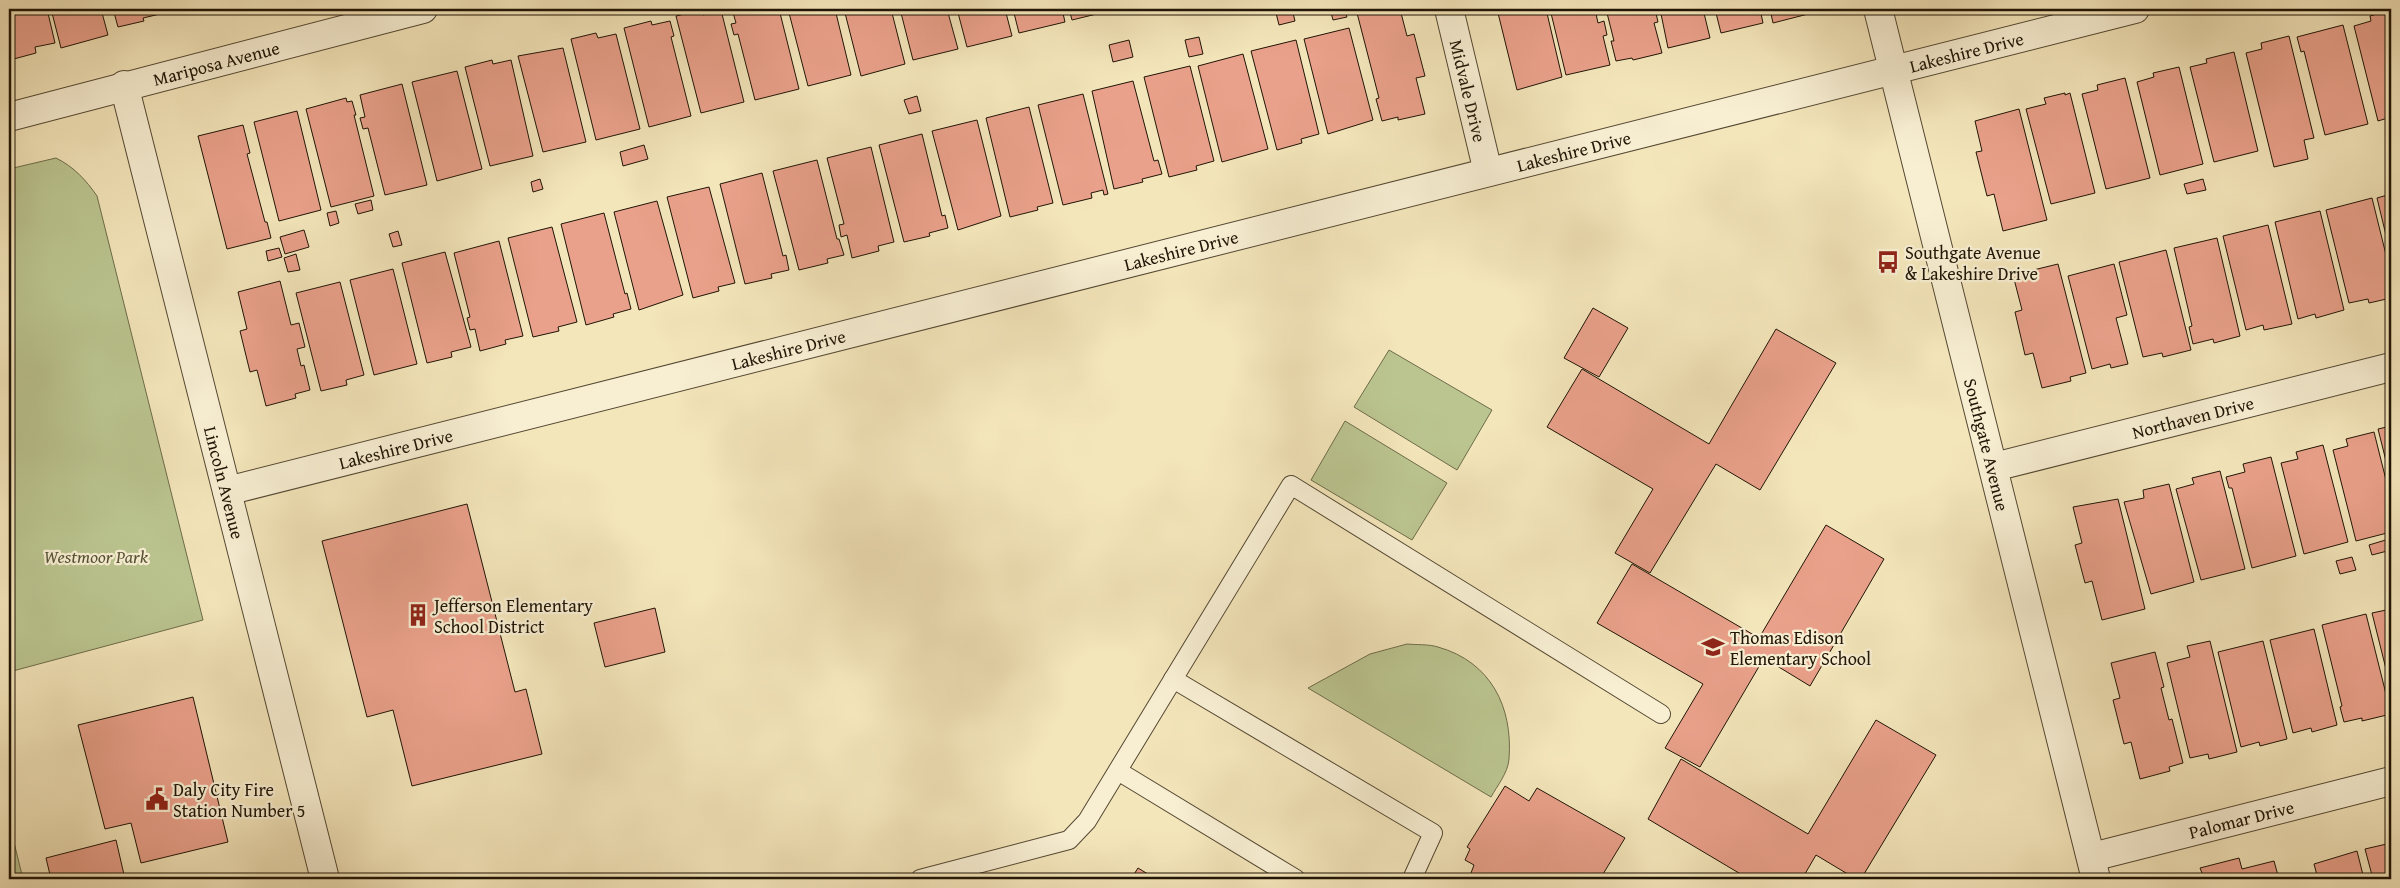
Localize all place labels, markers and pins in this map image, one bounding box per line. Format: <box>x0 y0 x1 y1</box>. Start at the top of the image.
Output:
place label: Southgate Avenue & Lakeshire Drive <box>1905 239 2041 287</box>
bus stop icon: Southgate Avenue & Lakeshire Drive <box>1875 249 1901 275</box>
place label: Jefferson Elementary School District <box>432 592 593 640</box>
building icon: Jefferson Elementary School District <box>405 602 431 628</box>
place label: Thomas Edison Elementary School <box>1730 624 1871 672</box>
school or university icon: Thomas Edison Elementary School <box>1700 634 1726 660</box>
place label: Daly City Fire Station Number 5 <box>173 776 305 824</box>
public building icon: Daly City Fire Station Number 5 <box>144 786 170 812</box>

